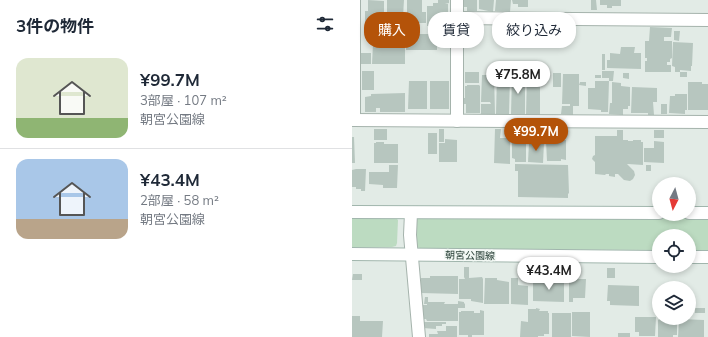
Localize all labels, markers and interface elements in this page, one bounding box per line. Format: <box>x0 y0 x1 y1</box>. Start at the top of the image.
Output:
chip: 購入 <box>364 12 420 48</box>
chip: 賃貸 <box>428 12 484 48</box>
chip: 絞り込み <box>492 12 576 48</box>
icon: filters <box>314 13 336 35</box>
text: 3件の物件 <box>16 15 94 36</box>
pin: ¥75.8M <box>485 61 551 95</box>
text: ¥75.8M <box>495 66 541 82</box>
text: ¥99.7M <box>140 69 200 90</box>
icon: home <box>48 74 96 122</box>
text: 3部屋 · 107 m² <box>140 92 227 108</box>
text: 朝宮公園線 <box>140 111 205 127</box>
pin: ¥99.7M <box>503 118 569 152</box>
text: ¥99.7M <box>513 123 559 139</box>
text: ¥43.4M <box>140 169 200 190</box>
icon: home <box>48 175 96 223</box>
north arrow <box>652 177 696 221</box>
map controls <box>652 177 696 325</box>
text: 2部屋 · 58 m² <box>140 192 219 208</box>
text: 朝宮公園線 <box>140 211 205 227</box>
button: locate <box>652 229 696 273</box>
street label: 朝宮公園線 <box>445 249 495 262</box>
pin: ¥43.4M <box>516 257 582 291</box>
text: ¥43.4M <box>526 262 572 278</box>
button: layers <box>652 281 696 325</box>

